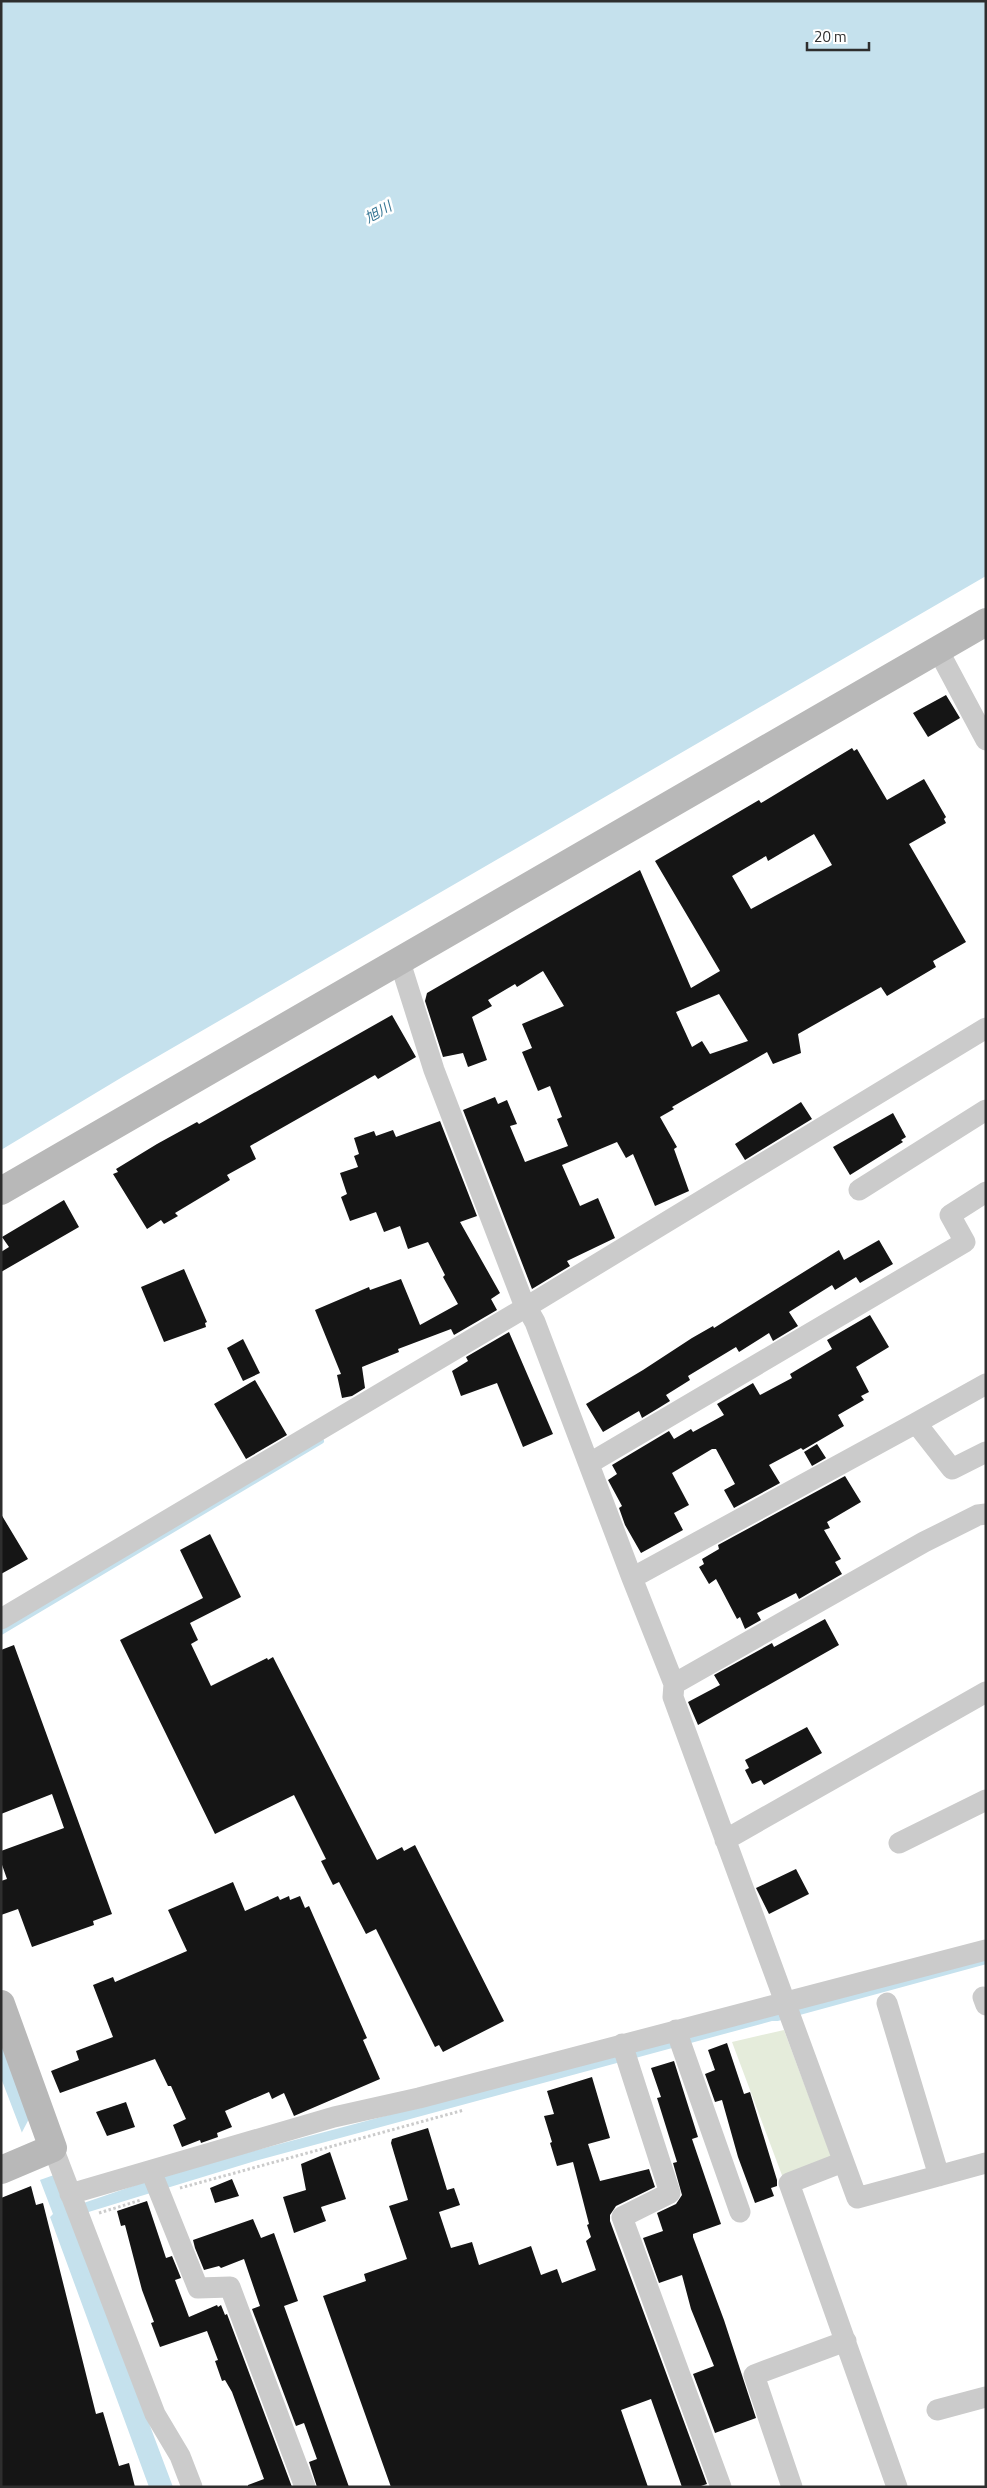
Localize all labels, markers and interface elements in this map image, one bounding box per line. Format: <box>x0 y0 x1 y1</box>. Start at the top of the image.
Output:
scale bar <box>807 20 870 52</box>
text: 20 m <box>814 25 847 48</box>
water label: 旭川 <box>360 195 397 228</box>

